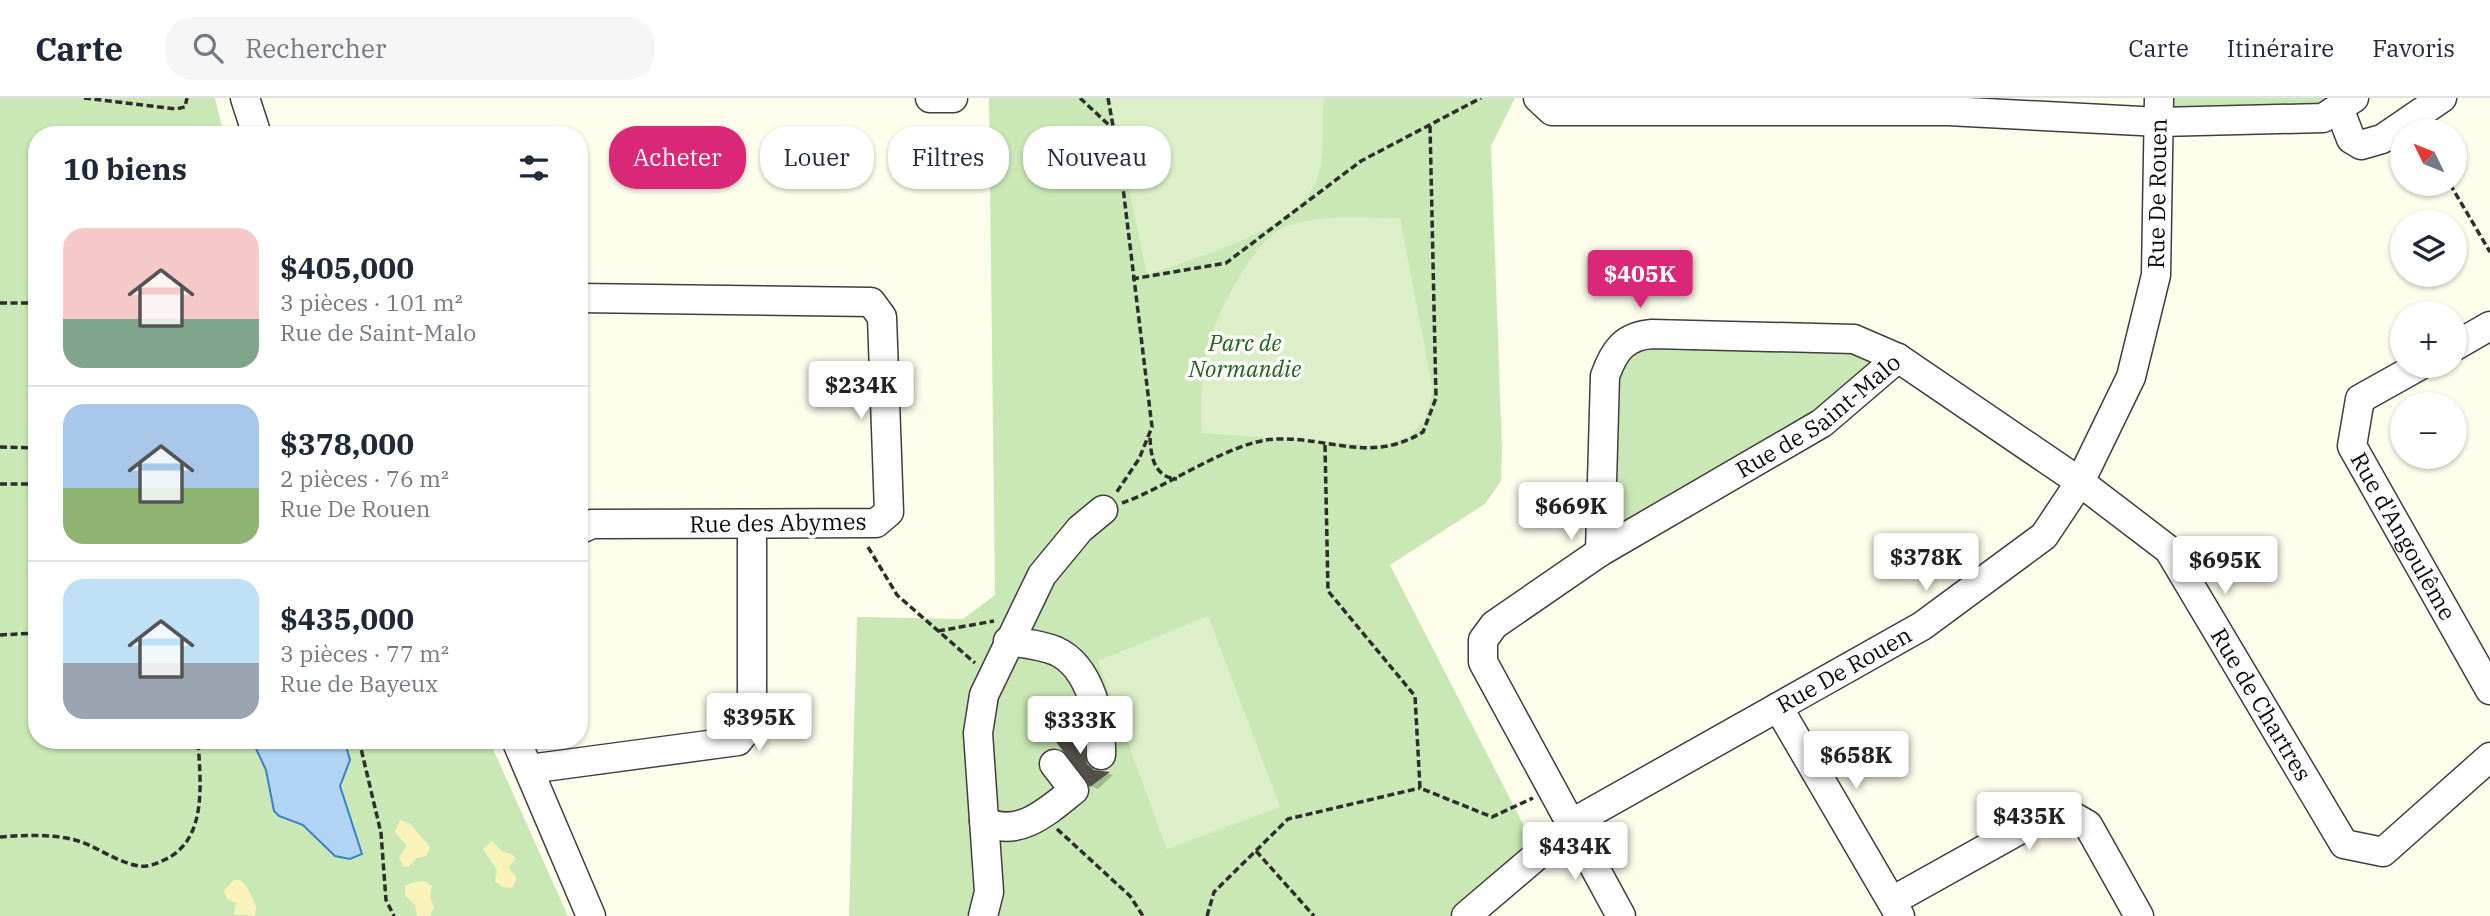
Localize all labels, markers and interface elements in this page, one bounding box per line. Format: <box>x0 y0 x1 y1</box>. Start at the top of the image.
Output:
search box <box>165 17 655 80</box>
text: Carte <box>35 27 123 70</box>
icon: search <box>189 29 227 67</box>
text: Rechercher <box>245 31 386 65</box>
text: Carte <box>2128 32 2189 64</box>
text: Itinéraire <box>2227 32 2334 64</box>
text: Favoris <box>2372 32 2455 64</box>
street label: Rue De Rouen <box>2140 118 2173 269</box>
north arrow <box>2390 119 2468 196</box>
map controls <box>2390 119 2467 469</box>
chip: Acheter <box>609 126 746 189</box>
chip: Louer <box>760 126 874 189</box>
chip: Filtres <box>888 126 1009 189</box>
chip: Nouveau <box>1023 126 1171 189</box>
text: 10 biens <box>63 149 187 188</box>
icon: filters <box>515 149 553 187</box>
button: layers <box>2390 210 2467 287</box>
text: $405,000 <box>280 248 414 287</box>
pin: $405K <box>1591 250 1689 310</box>
icon: home <box>119 256 203 340</box>
text: $405K <box>1604 258 1676 288</box>
text: 3 pièces · 101 m² <box>280 287 463 317</box>
button: + <box>2390 301 2467 378</box>
text: Rue de Saint-Malo <box>280 317 476 347</box>
park label: Parc de Normandie <box>1188 327 1301 383</box>
street label: Rue de Saint-Malo <box>1730 347 1906 484</box>
pin: $234K <box>812 362 910 421</box>
text: $234K <box>825 369 897 399</box>
button: − <box>2390 392 2467 469</box>
text: $378,000 <box>280 424 414 463</box>
icon: home <box>119 432 203 516</box>
street label: Rue d'Angoulême <box>2345 446 2463 625</box>
text: 2 pièces · 76 m² <box>280 463 449 493</box>
pin: $669K <box>1522 482 1620 542</box>
text: $669K <box>1535 490 1607 520</box>
text: Rue De Rouen <box>280 493 431 523</box>
street label: Rue des Abymes <box>689 505 867 539</box>
pin: $378K <box>1877 533 1975 593</box>
pin: $695K <box>2176 536 2274 596</box>
text: $378K <box>1890 541 1962 571</box>
text: $695K <box>2189 544 2261 574</box>
text: $435,000 <box>280 599 414 638</box>
icon: home <box>119 607 203 691</box>
street label: Rue De Rouen <box>1771 619 1917 719</box>
street label: Rue de Chartres <box>2205 622 2319 786</box>
text: 3 pièces · 77 m² <box>280 638 449 668</box>
text: Rue de Bayeux <box>280 668 438 698</box>
pin: $395K <box>710 694 808 753</box>
pin: $333K <box>1031 696 1129 756</box>
text: $395K <box>723 701 795 731</box>
text: $333K <box>1044 704 1116 734</box>
pin: $658K <box>1807 732 1905 791</box>
text: $658K <box>1820 739 1892 769</box>
pin: $435K <box>1980 792 2078 852</box>
text: $435K <box>1993 800 2065 830</box>
pin: $434K <box>1526 822 1624 882</box>
text: $434K <box>1539 830 1611 860</box>

